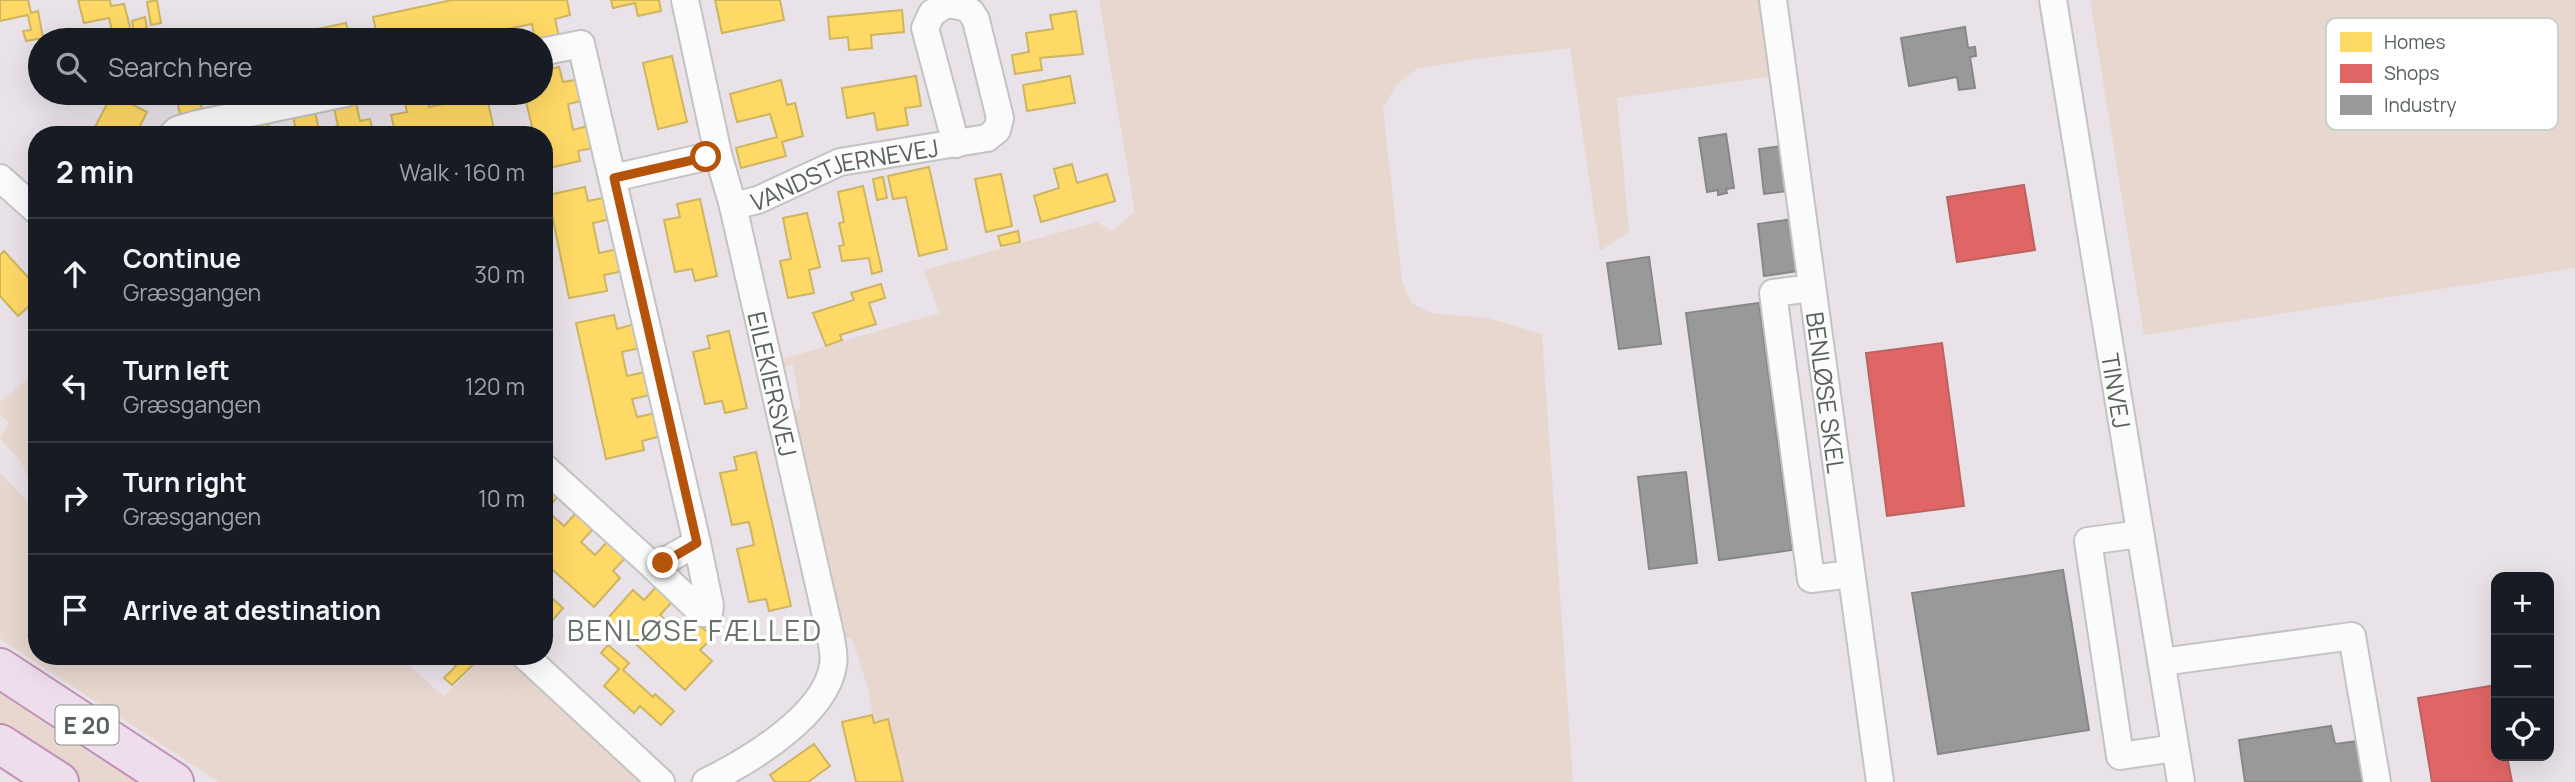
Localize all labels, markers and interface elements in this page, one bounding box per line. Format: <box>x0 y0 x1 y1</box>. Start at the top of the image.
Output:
legend <box>2326 18 2558 130</box>
search box <box>28 28 553 105</box>
text: Homes <box>2384 29 2445 55</box>
icon: search <box>52 48 90 86</box>
text: Search here <box>108 49 253 85</box>
text: Shops <box>2384 60 2439 86</box>
text: Industry <box>2384 92 2457 118</box>
street label: VANDSTJERNEVEJ <box>747 130 941 218</box>
route start <box>690 141 721 172</box>
text: 2 min <box>56 151 134 192</box>
text: Walk · 160 m <box>399 156 525 188</box>
text: Continue <box>123 240 241 276</box>
icon: ahead <box>56 255 94 293</box>
text: 30 m <box>474 258 525 290</box>
text: Græsgangen <box>123 276 261 308</box>
street label: EILEKIERSVEJ <box>741 308 806 459</box>
street label: BENLØSE SKEL <box>1799 310 1854 475</box>
street label: TINVEJ <box>2095 351 2139 431</box>
text: Turn left <box>123 352 230 388</box>
icon: left <box>56 367 94 405</box>
text: 120 m <box>465 370 525 402</box>
text: Græsgangen <box>123 388 261 420</box>
text: Turn right <box>123 464 247 500</box>
icon: right <box>56 479 94 517</box>
text: 10 m <box>478 482 525 514</box>
text: Græsgangen <box>123 500 261 532</box>
route end <box>647 547 678 578</box>
map controls <box>2491 572 2554 761</box>
button: + <box>2491 572 2554 635</box>
icon: arrive <box>56 591 94 629</box>
text: Arrive at destination <box>123 592 381 628</box>
district label: BENLØSE FÆLLED <box>567 611 823 649</box>
button: − <box>2491 635 2554 698</box>
button: locate <box>2491 698 2554 761</box>
road number: E 20 <box>56 706 119 744</box>

